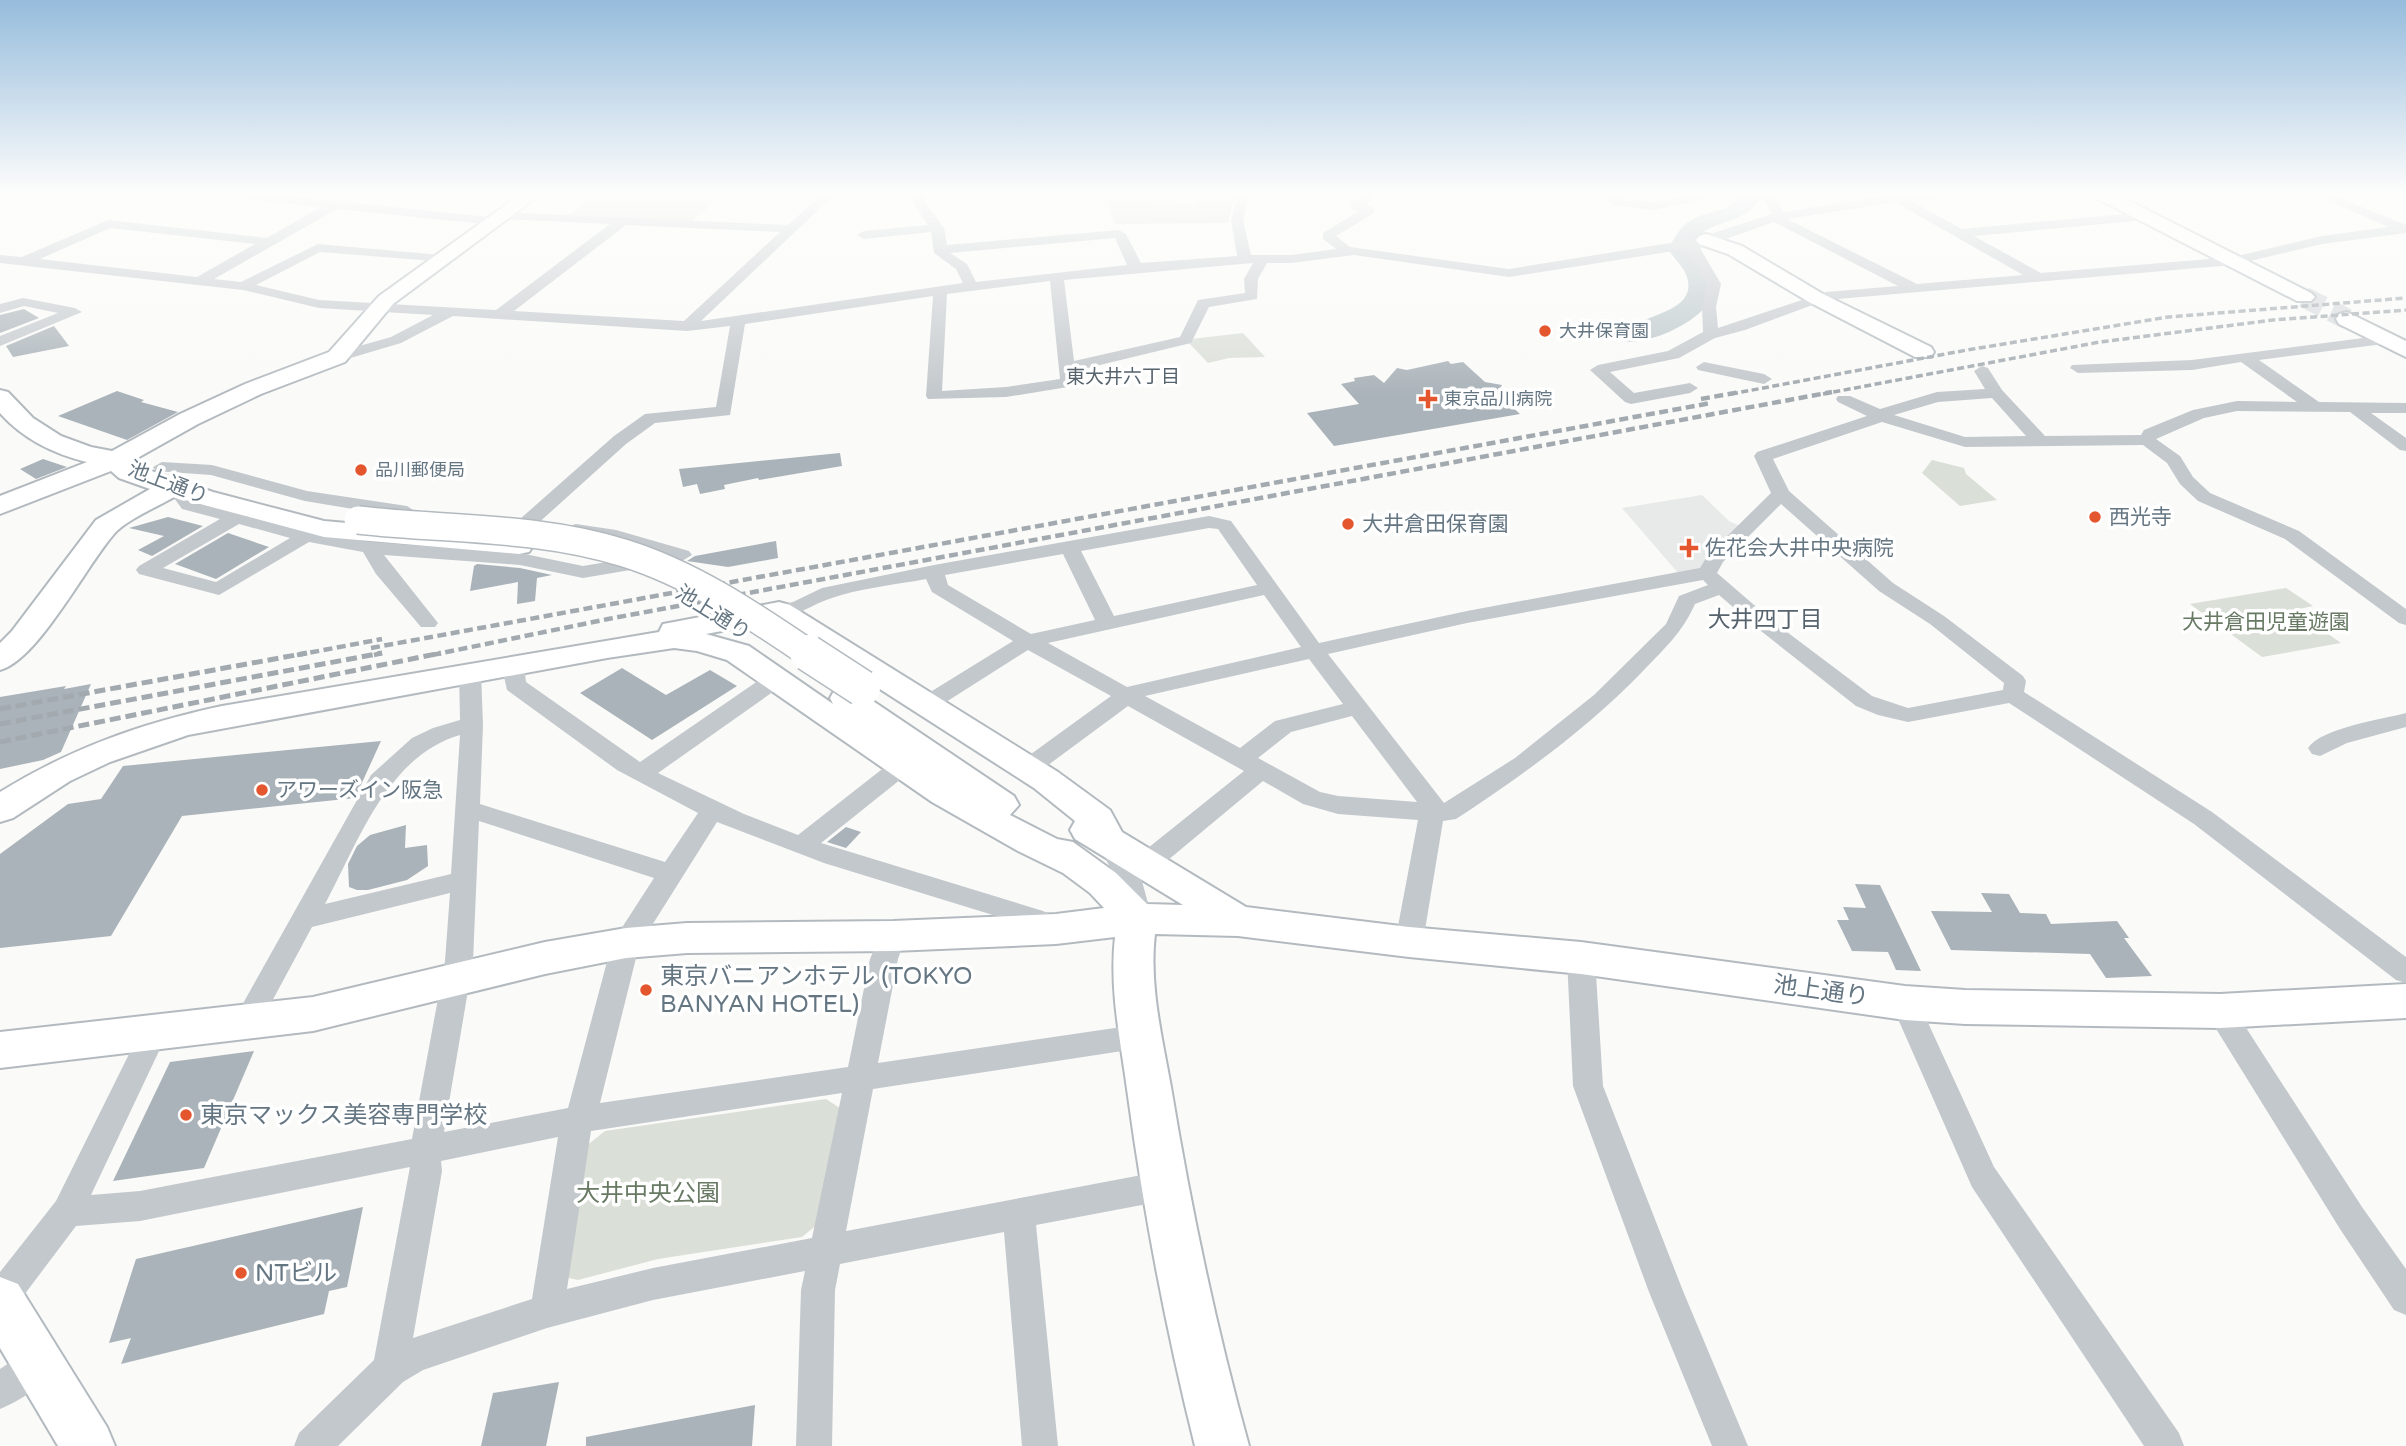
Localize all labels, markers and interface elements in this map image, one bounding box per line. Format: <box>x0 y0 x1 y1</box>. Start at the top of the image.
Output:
place label: 大井保育園 <box>1559 320 1649 342</box>
marker: 大井保育園 <box>1537 323 1553 339</box>
district label: 東大井六丁目 <box>1066 366 1180 388</box>
place label: 東京品川病院 <box>1444 388 1552 410</box>
marker: 東京品川病院 <box>1418 389 1438 409</box>
street label: 池上通り <box>124 456 212 510</box>
place label: 品川郵便局 <box>375 459 465 481</box>
marker: 品川郵便局 <box>353 462 369 478</box>
place label: 西光寺 <box>2109 505 2172 530</box>
marker: 西光寺 <box>2087 509 2103 525</box>
place label: 大井倉田保育園 <box>1362 512 1509 537</box>
marker: 大井倉田保育園 <box>1340 516 1356 532</box>
place label: 佐花会大井中央病院 <box>1705 536 1894 561</box>
marker: 佐花会大井中央病院 <box>1679 538 1699 558</box>
street label: 池上通り <box>671 580 755 646</box>
district label: 大井四丁目 <box>1708 606 1823 634</box>
park label: 大井倉田児童遊園 <box>2182 610 2350 635</box>
place label: アワーズイン阪急 <box>276 778 443 803</box>
marker: アワーズイン阪急 <box>254 782 270 798</box>
place label: 東京バニアンホテル (TOKYO BANYAN HOTEL) <box>660 962 972 1019</box>
street label: 池上通り <box>1771 970 1871 1012</box>
marker: 東京バニアンホテル (TOKYO BANYAN HOTEL) <box>638 982 654 998</box>
place label: 東京マックス美容専門学校 <box>200 1101 487 1130</box>
marker: 東京マックス美容専門学校 <box>178 1107 194 1123</box>
park label: 大井中央公園 <box>576 1179 720 1208</box>
place label: NTビル <box>255 1259 337 1288</box>
marker: NTビル <box>233 1265 249 1281</box>

